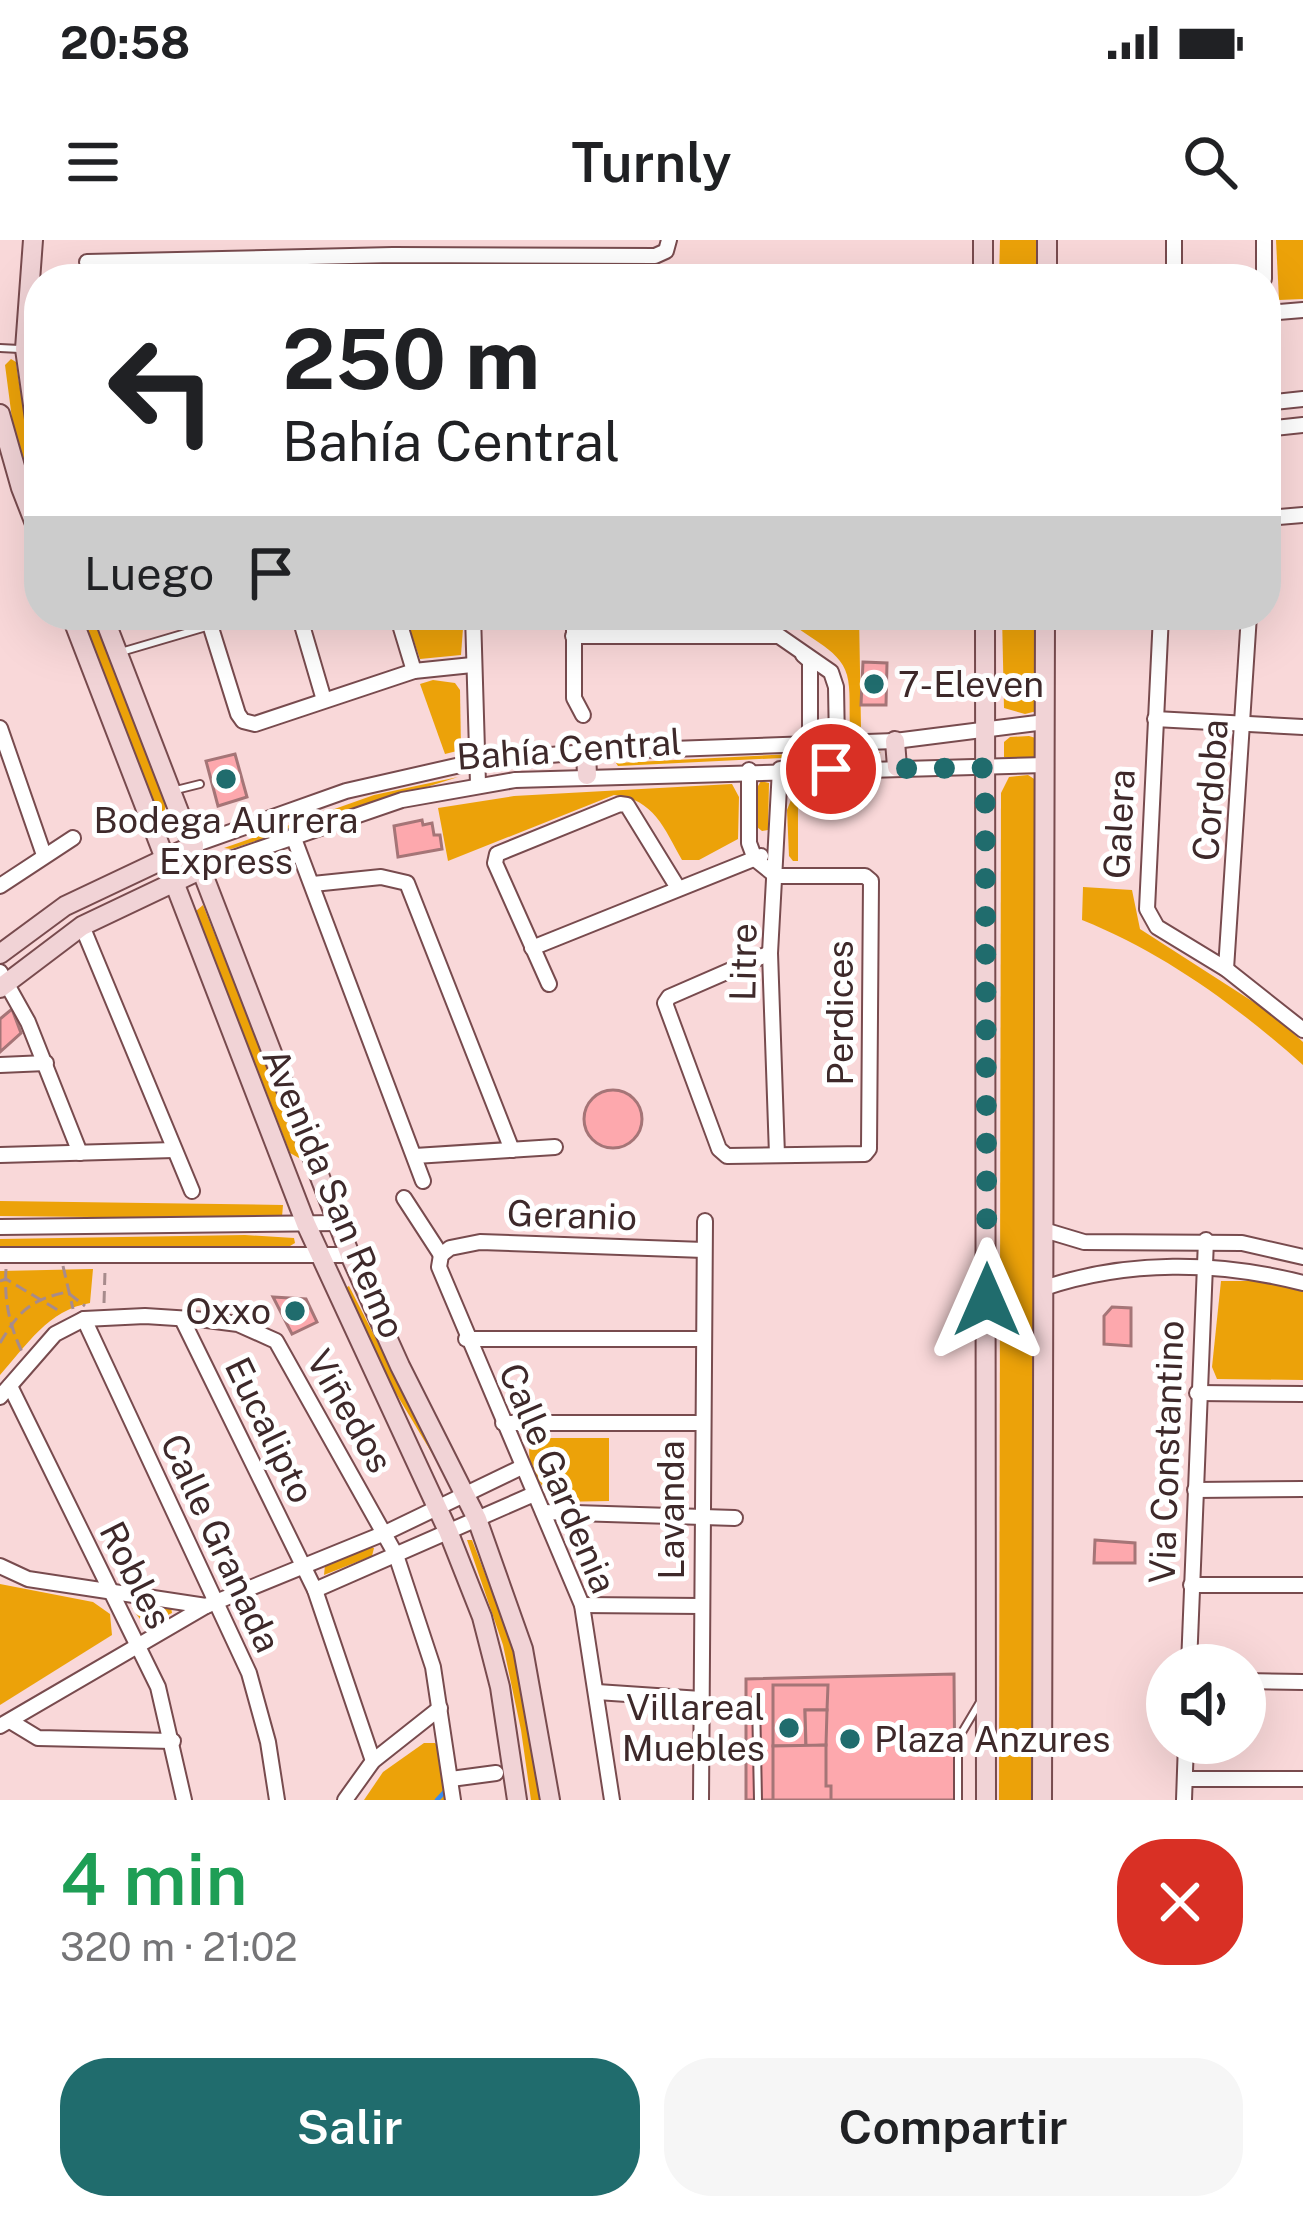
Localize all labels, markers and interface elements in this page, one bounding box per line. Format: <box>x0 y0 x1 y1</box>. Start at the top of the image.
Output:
text: 20:58 <box>60 16 190 69</box>
icon: menu <box>60 129 126 195</box>
icon: search <box>1177 129 1243 195</box>
text: Turnly <box>571 131 732 194</box>
text: 250 m <box>282 309 540 408</box>
icon: left <box>84 312 240 468</box>
text: Bahía Central <box>282 410 620 473</box>
icon: arrive <box>238 540 304 606</box>
text: Luego <box>84 547 214 600</box>
place label: 7-Eleven <box>898 663 1044 705</box>
marker: 7-Eleven <box>861 671 887 697</box>
pin <box>780 718 882 820</box>
street label: Cordoba <box>1184 718 1236 862</box>
street label: Bahía Central <box>455 720 683 778</box>
icon: arrive <box>798 736 864 802</box>
marker: Bodega Aurrera Express <box>213 766 239 792</box>
street label: Galera <box>1095 768 1143 880</box>
place label: Bodega Aurrera Express <box>94 799 358 882</box>
street label: Litre <box>721 923 765 1001</box>
street label: Perdices <box>819 940 861 1086</box>
street label: Avenida San Remo <box>254 1042 414 1344</box>
street label: Geranio <box>506 1192 638 1238</box>
position arrow <box>924 1237 1050 1363</box>
place label: Oxxo <box>185 1290 271 1332</box>
marker: Oxxo <box>282 1298 308 1324</box>
street label: Via Constantino <box>1140 1320 1192 1584</box>
street label: Viñedos <box>298 1342 402 1480</box>
street label: Eucalipto <box>217 1350 323 1510</box>
street label: Calle Gardenia <box>491 1357 625 1599</box>
street label: Calle Granada <box>152 1427 290 1659</box>
street label: Lavanda <box>650 1440 692 1580</box>
street label: Robles <box>91 1515 181 1635</box>
map controls <box>1146 1644 1266 1764</box>
button: sound <box>1146 1644 1266 1764</box>
place label: Villareal Muebles <box>622 1686 765 1769</box>
marker: Villareal Muebles <box>776 1715 802 1741</box>
place label: Plaza Anzures <box>874 1718 1111 1760</box>
marker: Plaza Anzures <box>837 1726 863 1752</box>
text: 4 min <box>60 1837 248 1921</box>
button: close <box>1117 1839 1243 1965</box>
text: 320 m · 21:02 <box>60 1924 298 1970</box>
button: Salir <box>60 2058 640 2196</box>
button: Compartir <box>664 2058 1243 2196</box>

